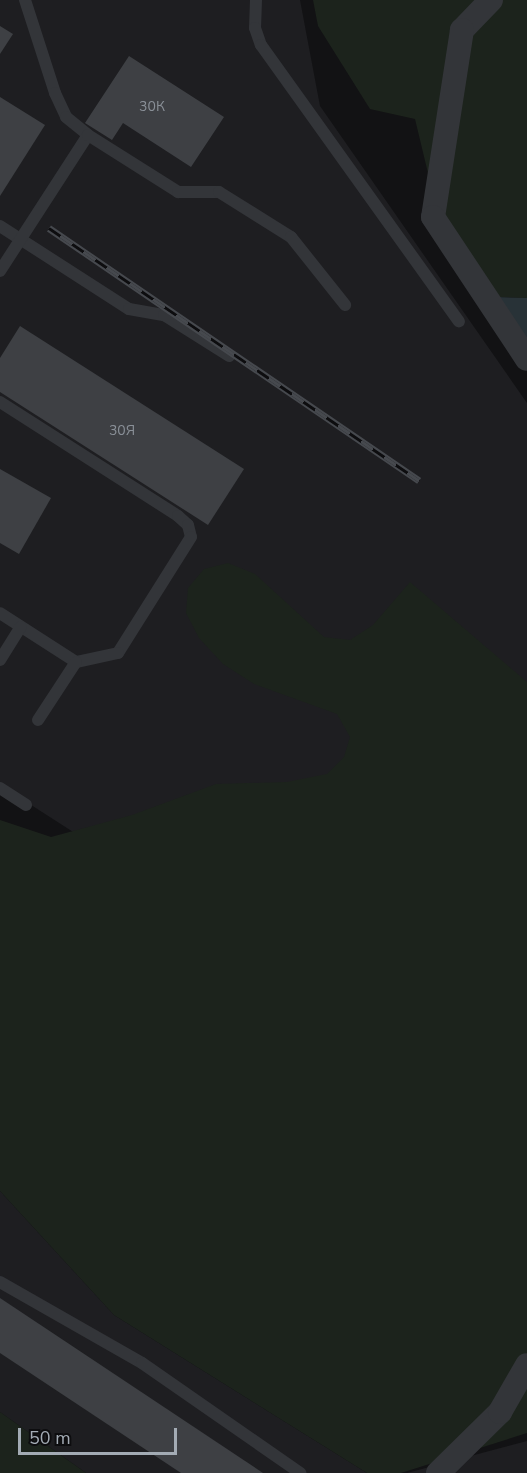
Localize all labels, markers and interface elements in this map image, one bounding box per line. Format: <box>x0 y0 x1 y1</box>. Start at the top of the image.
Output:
house number: 30К <box>139 99 165 115</box>
house number: 30Я <box>109 423 135 439</box>
scale bar <box>21 1416 180 1454</box>
text: 50 m <box>29 1426 71 1450</box>

